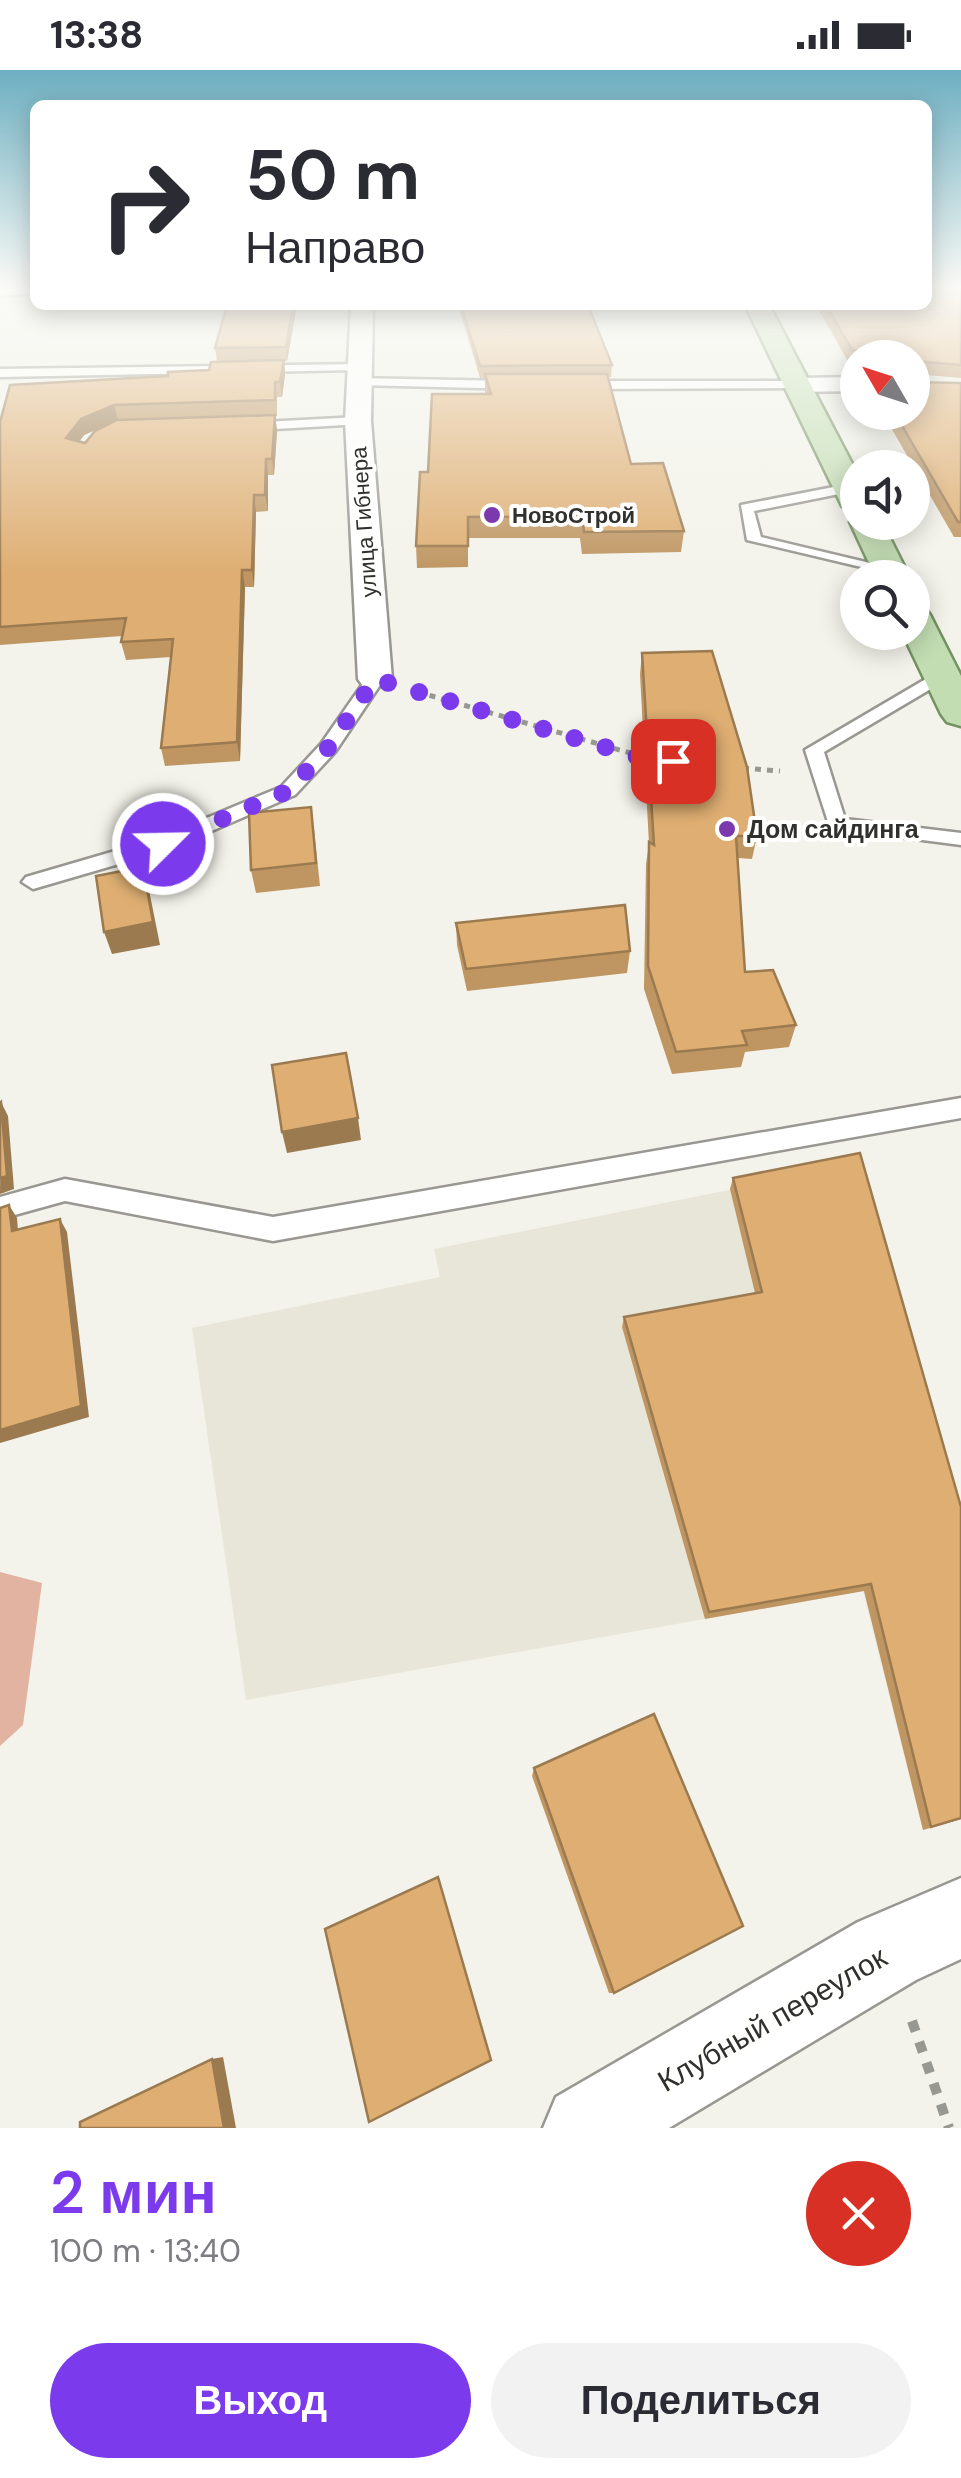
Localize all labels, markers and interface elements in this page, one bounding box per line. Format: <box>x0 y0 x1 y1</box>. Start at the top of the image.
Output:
text: 13:38 <box>50 10 143 60</box>
text: 50 m <box>245 130 420 221</box>
icon: right <box>80 140 210 270</box>
text: Направо <box>245 218 425 277</box>
north arrow <box>840 340 930 430</box>
map controls <box>840 340 930 650</box>
street label: улица Гибнера <box>344 445 384 598</box>
button: sound <box>840 450 930 540</box>
place label: НовоСтрой <box>512 501 635 530</box>
marker: НовоСтрой <box>481 504 503 526</box>
button: search <box>840 560 930 650</box>
pin <box>631 719 716 804</box>
icon: arrive <box>646 734 701 789</box>
position arrow <box>111 792 215 896</box>
place label: Дом сайдинга <box>747 813 920 846</box>
marker: Дом сайдинга <box>716 818 738 840</box>
street label: Клубный переулок <box>650 1937 894 2100</box>
text: 2 мин <box>50 2153 217 2232</box>
button: close <box>806 2161 911 2266</box>
text: 100 m · 13:40 <box>50 2230 241 2272</box>
button: Выход <box>50 2343 471 2458</box>
button: Поделиться <box>491 2343 911 2458</box>

